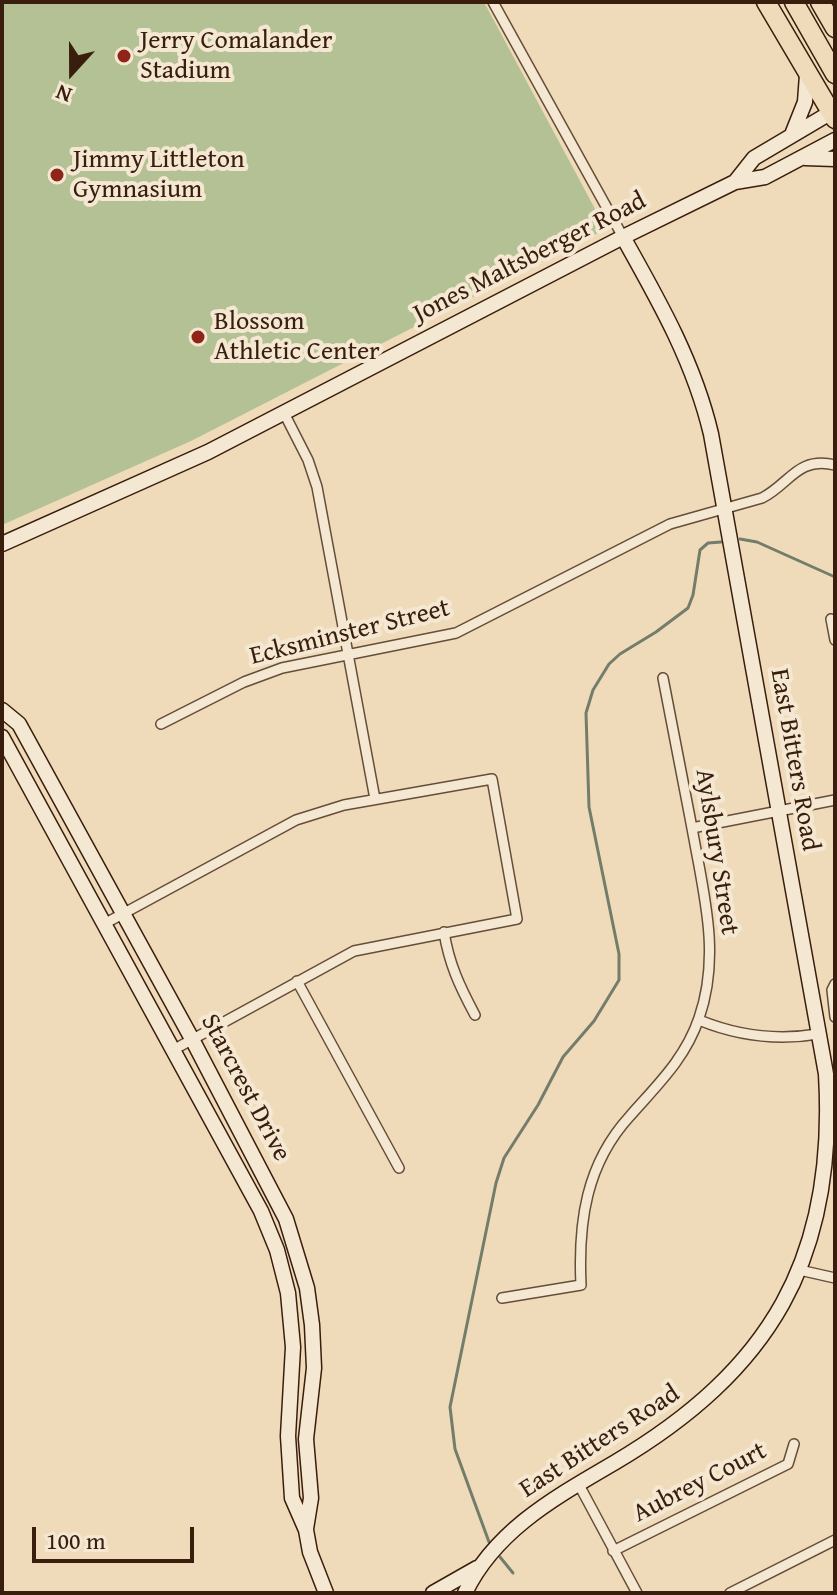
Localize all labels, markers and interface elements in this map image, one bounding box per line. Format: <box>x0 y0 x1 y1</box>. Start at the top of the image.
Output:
place label: Jerry Comalander Stadium <box>140 25 332 86</box>
north arrow <box>32 32 112 112</box>
marker: Jerry Comalander Stadium <box>115 47 133 65</box>
text: N <box>51 77 76 112</box>
place label: Jimmy Littleton Gymnasium <box>73 144 245 206</box>
marker: Jimmy Littleton Gymnasium <box>48 166 66 184</box>
street label: Jones Maltsberger Road <box>408 186 652 330</box>
place label: Blossom Athletic Center <box>214 306 380 368</box>
marker: Blossom Athletic Center <box>189 328 207 346</box>
street label: Ecksminster Street <box>247 593 453 673</box>
street label: East Bitters Road <box>763 666 825 854</box>
street label: Aylsbury Street <box>687 767 745 937</box>
street label: Starcrest Drive <box>193 1009 297 1167</box>
street label: East Bitters Road <box>514 1379 686 1505</box>
street label: Aubrey Court <box>628 1436 772 1530</box>
scale bar <box>36 1511 198 1561</box>
text: 100 m <box>46 1523 106 1558</box>

